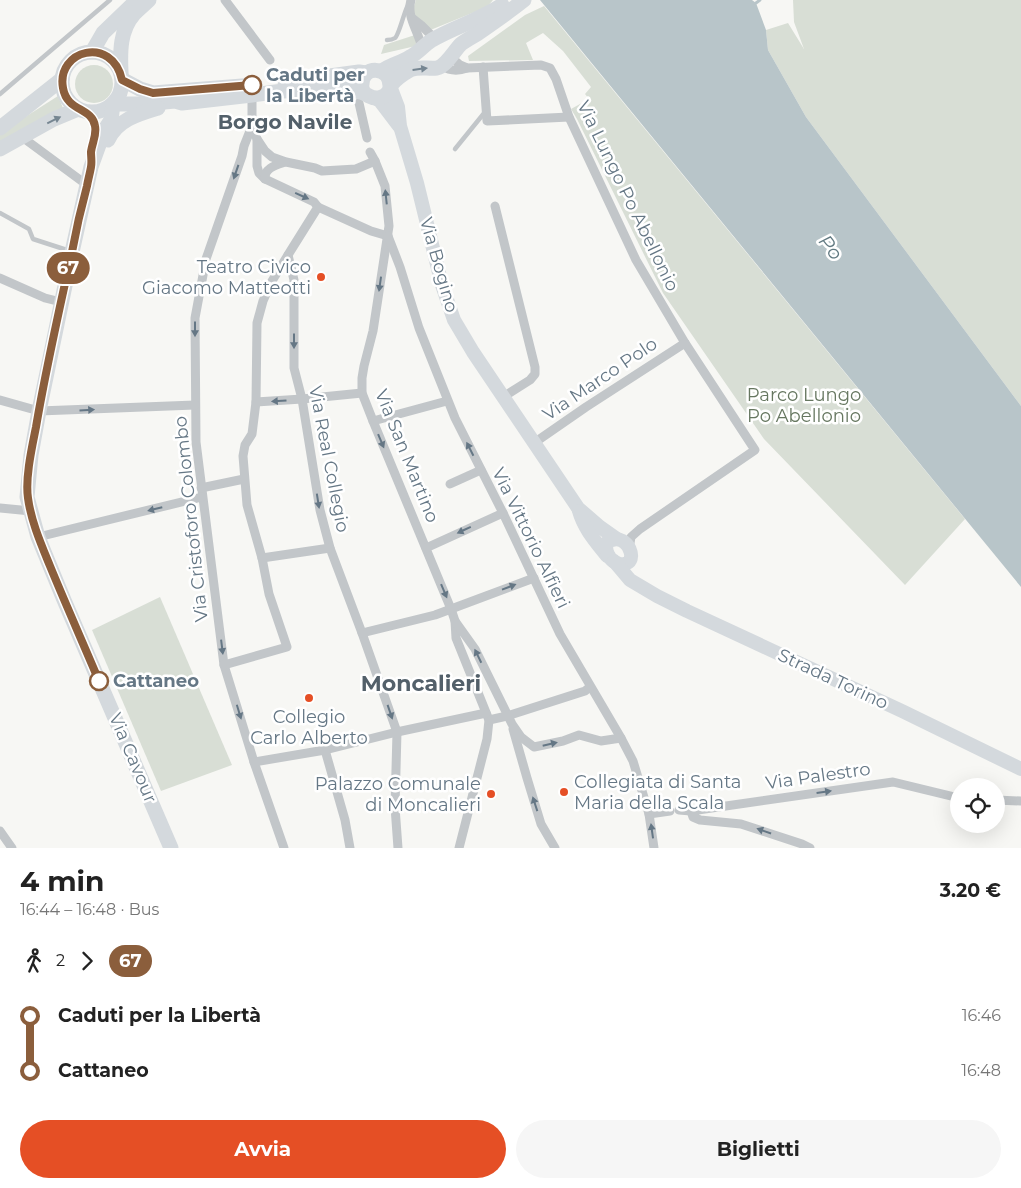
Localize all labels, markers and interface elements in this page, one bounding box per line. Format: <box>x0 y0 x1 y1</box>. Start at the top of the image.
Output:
place label: Caduti per la Libertà <box>266 64 365 107</box>
one-way arrow <box>413 65 429 73</box>
marker: Caduti per la Libertà <box>242 75 262 95</box>
street label: Via Lungo Po Abellonio <box>572 97 684 295</box>
district label: Borgo Navile <box>218 110 352 134</box>
one-way arrow <box>47 116 61 124</box>
one-way arrow <box>232 165 239 180</box>
one-way arrow <box>382 189 390 205</box>
one-way arrow <box>295 193 309 201</box>
street label: Via Bogino <box>415 215 463 315</box>
water label: Po <box>814 230 848 264</box>
line badge: 67 <box>46 252 90 284</box>
place label: Teatro Civico Giacomo Matteotti <box>142 256 311 299</box>
text: 67 <box>57 257 79 279</box>
marker: Teatro Civico Giacomo Matteotti <box>315 271 327 283</box>
one-way arrow <box>376 276 384 292</box>
one-way arrow <box>191 321 199 337</box>
one-way arrow <box>290 333 298 349</box>
street label: Via Marco Polo <box>539 333 661 425</box>
street label: Via Real Collegio <box>304 384 354 534</box>
park label: Parco Lungo Po Abellonio <box>747 384 861 427</box>
street label: Via San Martino <box>370 386 444 526</box>
one-way arrow <box>271 397 287 405</box>
one-way arrow <box>79 405 95 413</box>
street label: Via Cristoforo Colombo <box>169 415 213 623</box>
one-way arrow <box>378 434 386 448</box>
one-way arrow <box>466 441 474 456</box>
street label: Via Vittorio Alfieri <box>487 464 575 612</box>
one-way arrow <box>315 493 323 509</box>
one-way arrow <box>148 505 163 513</box>
one-way arrow <box>457 527 471 535</box>
one-way arrow <box>502 583 517 591</box>
one-way arrow <box>440 584 448 598</box>
one-way arrow <box>218 639 226 655</box>
street label: Strada Torino <box>774 644 892 714</box>
one-way arrow <box>474 649 482 663</box>
place label: Cattaneo <box>113 670 199 692</box>
district label: Moncalieri <box>361 670 481 697</box>
marker: Cattaneo <box>89 671 109 691</box>
marker: Collegio Carlo Alberto <box>303 692 315 704</box>
one-way arrow <box>235 704 243 719</box>
one-way arrow <box>386 705 394 720</box>
place label: Collegio Carlo Alberto <box>250 706 368 749</box>
street label: Via Cavour <box>104 710 162 806</box>
one-way arrow <box>543 740 558 748</box>
street label: Via Palestro <box>764 758 872 794</box>
place label: Collegiata di Santa Maria della Scala <box>574 771 741 814</box>
place label: Palazzo Comunale di Moncalieri <box>315 773 481 816</box>
map controls <box>950 778 1005 833</box>
button: locate <box>950 778 1005 833</box>
marker: Collegiata di Santa Maria della Scala <box>558 786 570 798</box>
marker: Palazzo Comunale di Moncalieri <box>485 788 497 800</box>
one-way arrow <box>816 788 832 796</box>
one-way arrow <box>530 796 538 811</box>
one-way arrow <box>648 823 656 839</box>
one-way arrow <box>756 827 771 835</box>
text: 4 min <box>20 864 104 898</box>
text: 3.20 € <box>940 879 1001 902</box>
text: 16:44 – 16:48 · Bus <box>20 900 159 919</box>
icon: walk <box>20 947 48 975</box>
icon: forward <box>73 947 101 975</box>
text: 67 <box>119 950 142 972</box>
text: 2 <box>56 951 65 970</box>
text: Caduti per la Libertà <box>58 1004 261 1027</box>
text: 16:46 <box>962 1006 1001 1025</box>
text: Cattaneo <box>58 1059 149 1082</box>
text: 16:48 <box>961 1061 1001 1080</box>
button: Avvia <box>20 1120 506 1178</box>
button: Biglietti <box>516 1120 1001 1178</box>

